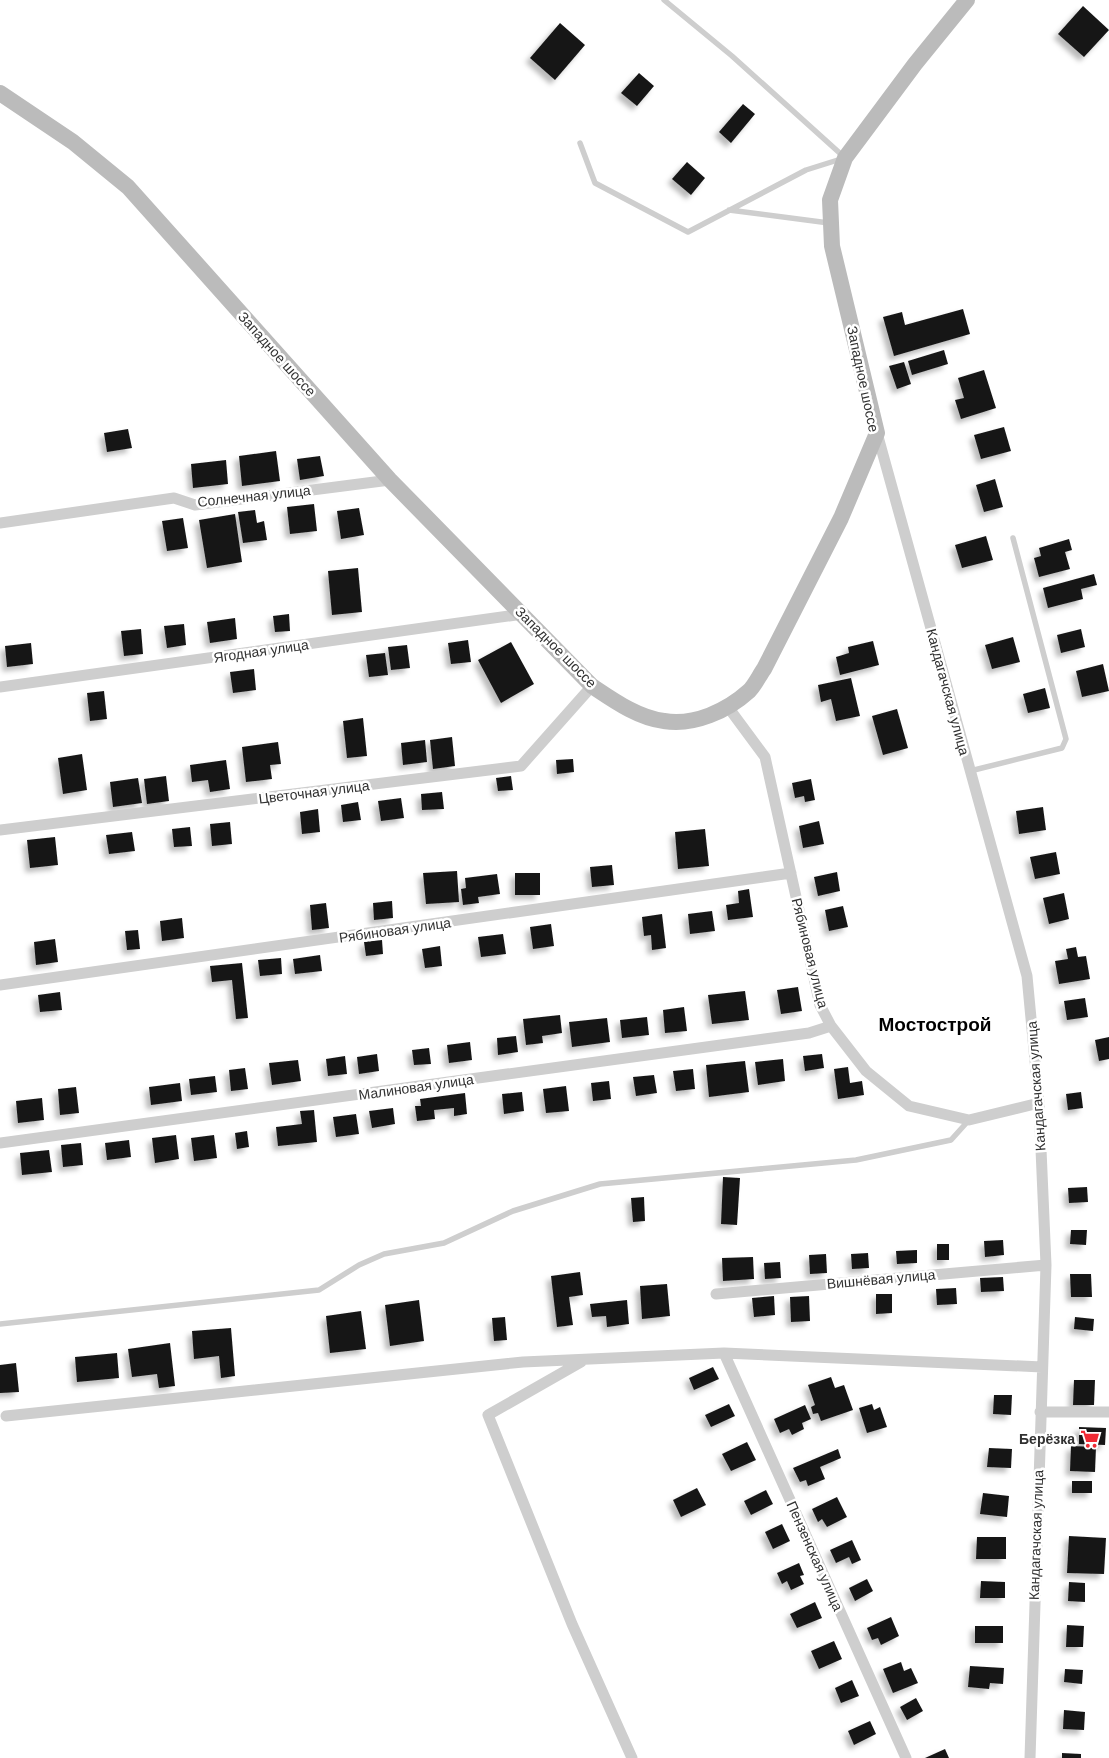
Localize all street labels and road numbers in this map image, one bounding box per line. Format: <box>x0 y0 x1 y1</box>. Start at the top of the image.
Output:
street label: Западное шоссе <box>235 309 319 400</box>
street label: Западное шоссе <box>844 325 882 434</box>
street label: Солнечная улица <box>197 482 312 510</box>
street label: Западное шоссе <box>512 603 600 691</box>
street label: Кандагачская улица <box>923 627 973 757</box>
street label: Ягодная улица <box>212 636 310 666</box>
street label: Цветочная улица <box>258 777 370 807</box>
street label: Рябиновая улица <box>789 896 831 1010</box>
street label: Рябиновая улица <box>338 914 452 946</box>
street label: Кандагачская улица <box>1023 1020 1049 1152</box>
street label: Малиновая улица <box>357 1071 475 1103</box>
street label: Вишнёвая улица <box>826 1266 936 1292</box>
street label: Кандагачская улица <box>1026 1469 1046 1600</box>
street label: Пензенская улица <box>784 1499 846 1614</box>

